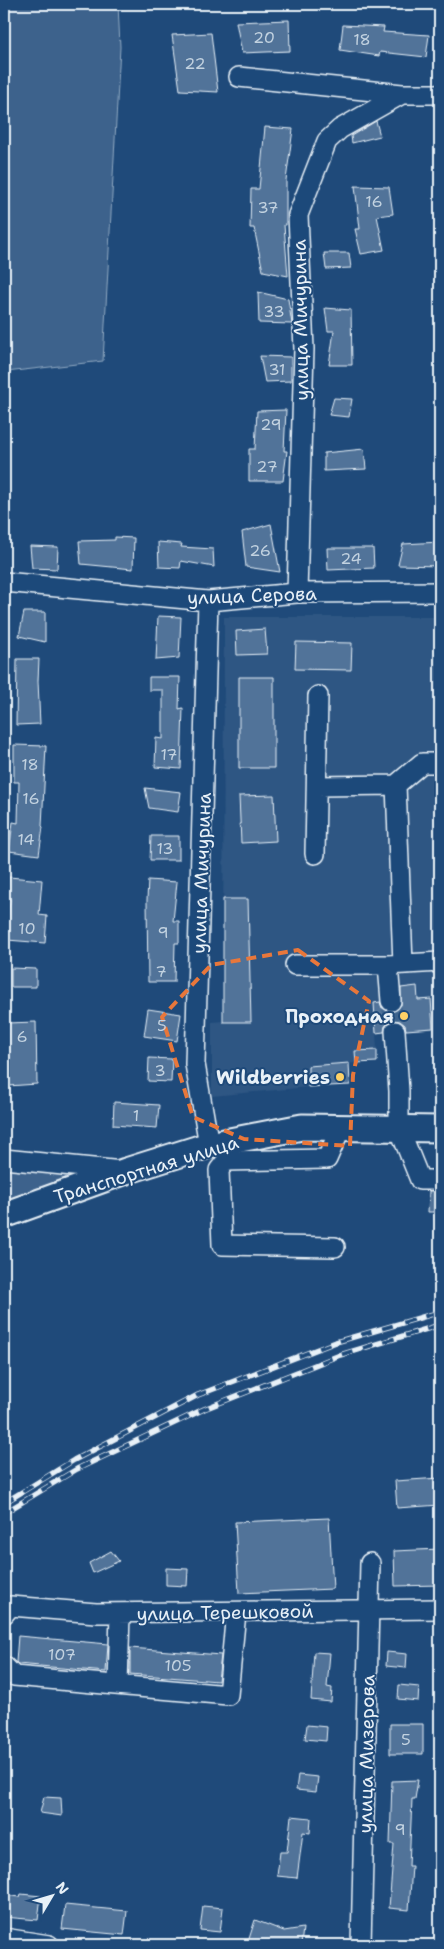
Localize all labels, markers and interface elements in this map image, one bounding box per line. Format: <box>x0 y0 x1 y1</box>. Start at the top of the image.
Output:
house number: 20 <box>253 27 275 48</box>
house number: 18 <box>353 29 371 50</box>
house number: 22 <box>184 53 206 74</box>
house number: 16 <box>365 191 383 212</box>
house number: 37 <box>257 197 279 218</box>
street label: улица Мичурина <box>287 239 314 401</box>
house number: 33 <box>263 301 285 322</box>
house number: 31 <box>268 359 286 380</box>
house number: 29 <box>260 414 282 435</box>
house number: 27 <box>256 456 278 477</box>
house number: 26 <box>249 540 271 561</box>
house number: 24 <box>340 548 362 569</box>
street label: улица Серова <box>187 581 317 610</box>
house number: 17 <box>160 744 178 765</box>
house number: 18 <box>21 754 39 775</box>
house number: 16 <box>22 788 40 809</box>
street label: улица Мичурина <box>186 792 217 954</box>
house number: 14 <box>17 829 35 850</box>
house number: 13 <box>156 838 174 859</box>
house number: 10 <box>18 918 36 939</box>
house number: 9 <box>157 922 169 943</box>
house number: 7 <box>155 961 167 982</box>
place label: Проходная <box>285 1004 394 1029</box>
marker: Проходная <box>398 1010 410 1022</box>
house number: 5 <box>157 1015 167 1036</box>
house number: 6 <box>16 1026 28 1047</box>
house number: 3 <box>154 1060 166 1081</box>
place label: Wildberries <box>216 1065 330 1090</box>
marker: Wildberries <box>334 1071 346 1083</box>
house number: 1 <box>133 1105 139 1126</box>
street label: Транспортная улица <box>51 1129 242 1209</box>
street label: улица Терешковой <box>136 1598 314 1627</box>
house number: 107 <box>48 1644 76 1665</box>
house number: 105 <box>164 1655 192 1676</box>
street label: улица Мизерова <box>353 1674 380 1834</box>
house number: 5 <box>401 1729 411 1750</box>
house number: 9 <box>394 1819 406 1840</box>
north arrow <box>28 1872 78 1922</box>
text: N <box>52 1878 73 1898</box>

